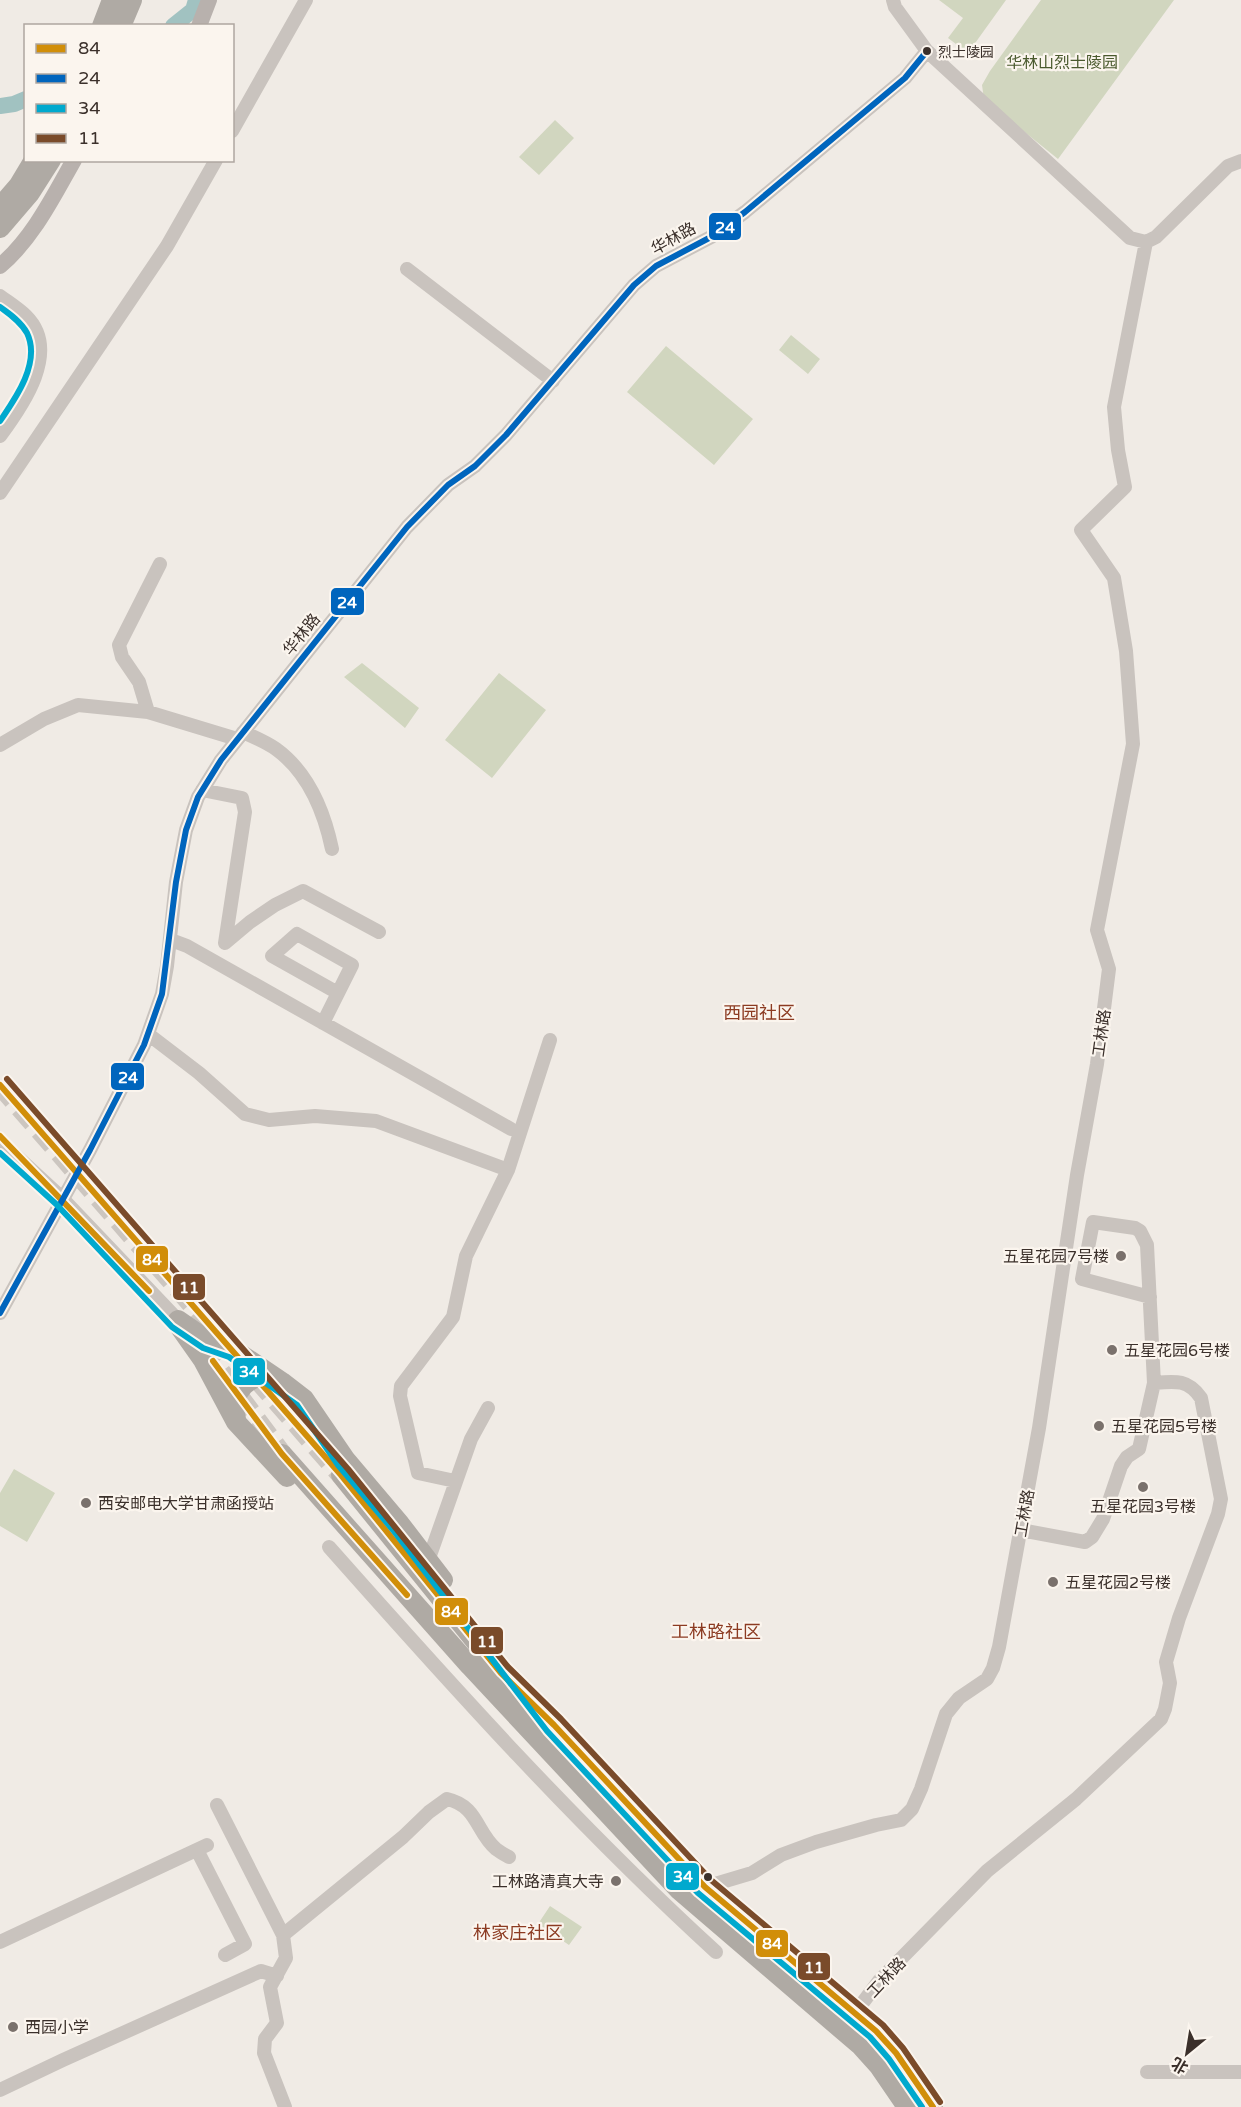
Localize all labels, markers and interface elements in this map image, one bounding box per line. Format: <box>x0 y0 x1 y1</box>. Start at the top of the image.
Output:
legend <box>24 24 234 162</box>
text: 84 <box>78 37 101 59</box>
place label: 烈士陵园 <box>938 44 994 61</box>
marker: 烈士陵园 <box>921 45 933 57</box>
park label: 华林山烈士陵园 <box>1006 53 1118 73</box>
text: 24 <box>78 67 101 89</box>
text: 34 <box>78 97 101 119</box>
text: 11 <box>78 127 101 149</box>
line badge: 24 <box>708 212 742 241</box>
street label: 华林路 <box>648 218 699 259</box>
text: 24 <box>715 218 735 238</box>
line badge: 24 <box>330 587 365 616</box>
text: 24 <box>337 593 357 613</box>
street label: 华林路 <box>279 610 325 660</box>
district label: 西园社区 <box>723 1002 795 1024</box>
street label: 工林路 <box>1089 1008 1115 1058</box>
line badge: 24 <box>110 1062 145 1091</box>
text: 24 <box>118 1068 138 1088</box>
line badge: 84 <box>135 1245 169 1273</box>
place label: 五星花园7号楼 <box>1003 1247 1109 1267</box>
marker: 五星花园7号楼 <box>1114 1249 1128 1263</box>
text: 84 <box>142 1250 162 1270</box>
line badge: 11 <box>172 1273 206 1301</box>
text: 11 <box>179 1278 199 1298</box>
place label: 五星花园6号楼 <box>1124 1341 1230 1361</box>
marker: 五星花园6号楼 <box>1105 1343 1119 1357</box>
line badge: 34 <box>232 1357 266 1386</box>
text: 34 <box>239 1362 259 1382</box>
place label: 五星花园5号楼 <box>1111 1417 1217 1437</box>
marker: 五星花园5号楼 <box>1092 1419 1106 1433</box>
marker: 五星花园3号楼 <box>1136 1480 1150 1494</box>
street label: 工林路 <box>1011 1488 1039 1539</box>
place label: 西安邮电大学甘肃函授站 <box>98 1494 274 1514</box>
marker: 西安邮电大学甘肃函授站 <box>79 1496 93 1510</box>
place label: 五星花园3号楼 <box>1090 1497 1196 1517</box>
place label: 五星花园2号楼 <box>1065 1573 1171 1593</box>
marker: 五星花园2号楼 <box>1046 1575 1060 1589</box>
line badge: 84 <box>434 1597 469 1626</box>
text: 84 <box>441 1602 461 1622</box>
district label: 工林路社区 <box>671 1621 761 1643</box>
line badge: 11 <box>470 1626 504 1655</box>
text: 11 <box>477 1632 497 1652</box>
line badge: 34 <box>665 1862 700 1891</box>
text: 34 <box>673 1867 693 1887</box>
unlabelled marker <box>702 1871 714 1883</box>
place label: 工林路清真大寺 <box>492 1872 604 1892</box>
marker: 工林路清真大寺 <box>609 1874 623 1888</box>
district label: 林家庄社区 <box>473 1922 563 1944</box>
line badge: 84 <box>755 1929 789 1958</box>
text: 84 <box>762 1934 782 1954</box>
line badge: 11 <box>797 1952 831 1981</box>
street label: 工林路 <box>863 1953 910 2002</box>
text: 11 <box>804 1958 824 1978</box>
place label: 西园小学 <box>25 2018 89 2038</box>
marker: 西园小学 <box>6 2020 20 2034</box>
north arrow <box>1157 2023 1217 2083</box>
text: 北 <box>1168 2052 1192 2078</box>

